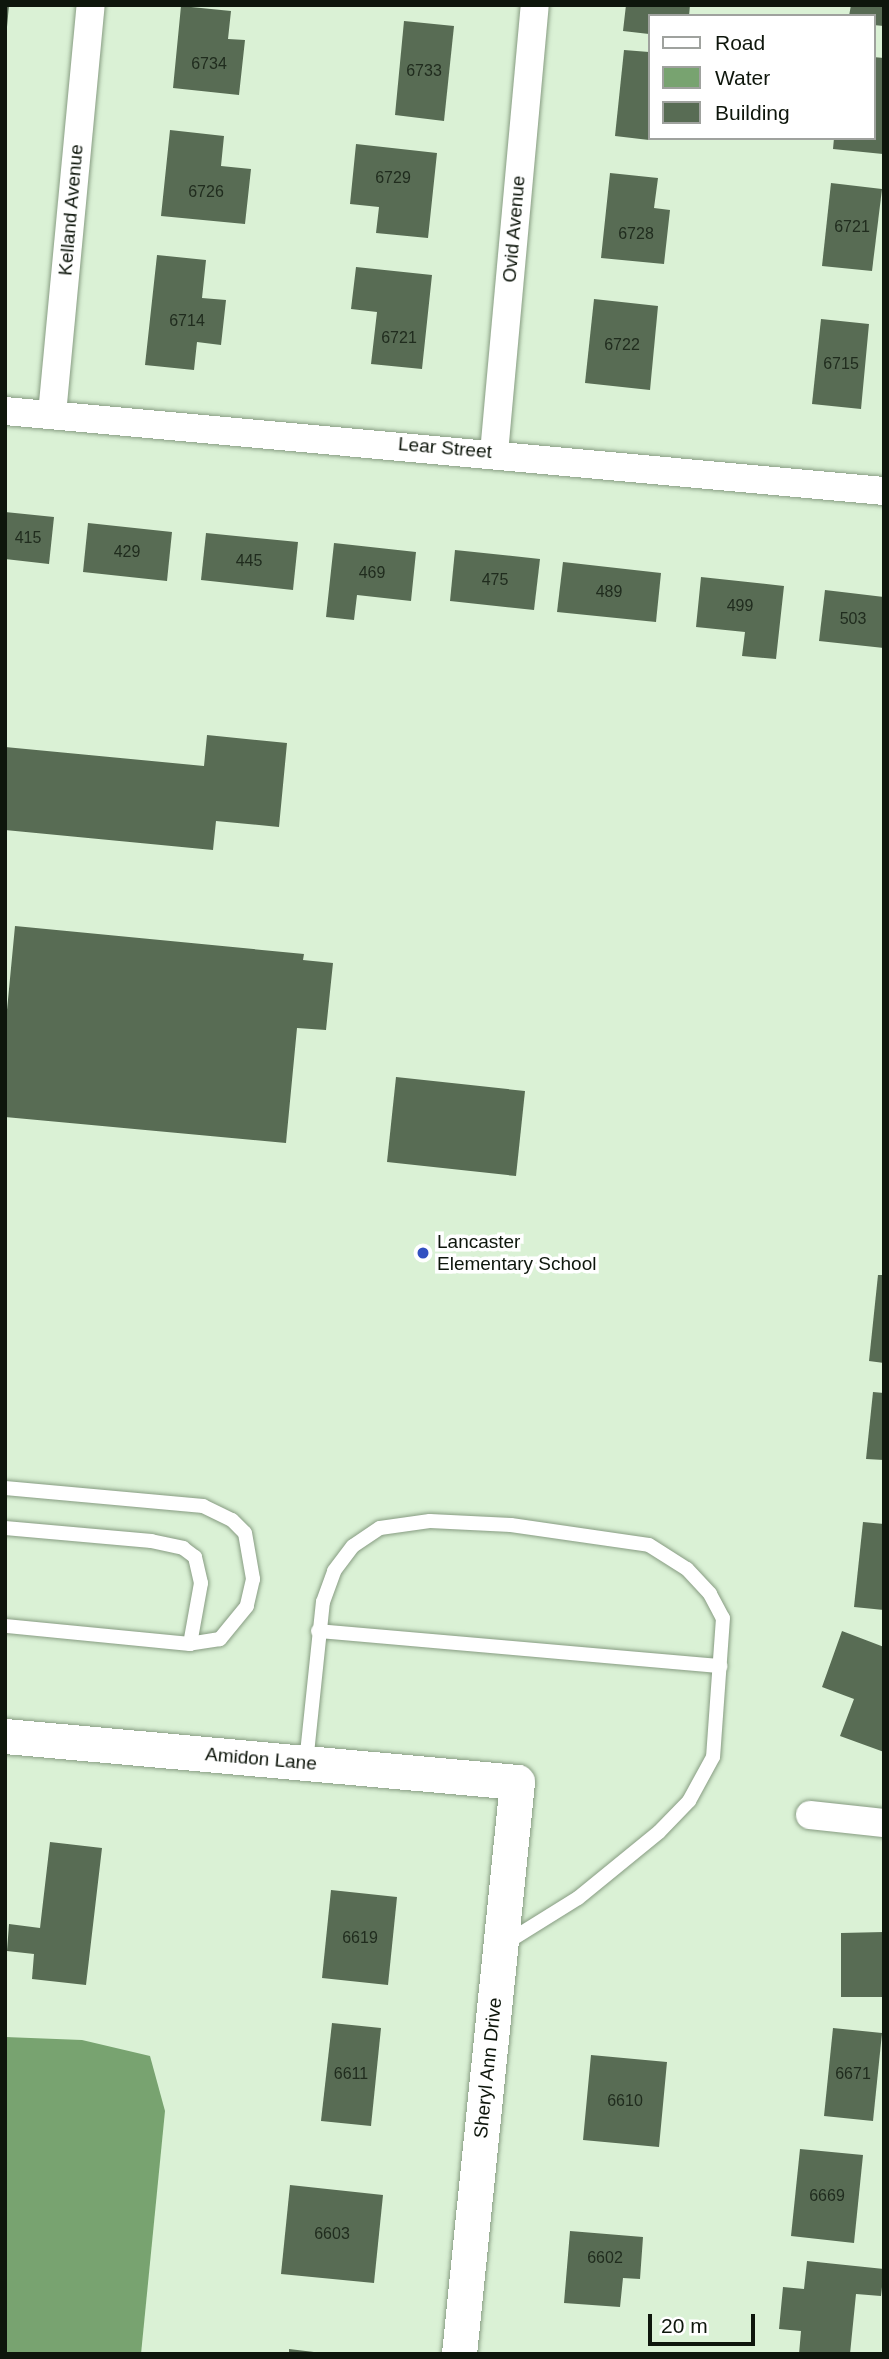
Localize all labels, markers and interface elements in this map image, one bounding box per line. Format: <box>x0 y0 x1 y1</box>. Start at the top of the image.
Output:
legend <box>648 14 875 140</box>
text: Road <box>715 31 765 54</box>
house number: 6734 <box>191 54 227 74</box>
house number: 6733 <box>406 61 442 81</box>
text: Water <box>715 66 770 89</box>
text: Building <box>715 101 790 124</box>
street label: Kelland Avenue <box>54 143 88 277</box>
house number: 6729 <box>375 168 411 188</box>
street label: Ovid Avenue <box>498 174 530 284</box>
house number: 6726 <box>188 182 224 202</box>
house number: 6721 <box>834 217 870 237</box>
house number: 6728 <box>618 224 654 244</box>
house number: 6714 <box>169 311 205 331</box>
house number: 6721 <box>381 328 417 348</box>
house number: 6722 <box>604 335 640 355</box>
house number: 6715 <box>823 354 859 374</box>
street label: Lear Street <box>397 433 493 463</box>
house number: 415 <box>15 528 41 548</box>
house number: 429 <box>114 542 140 562</box>
house number: 445 <box>236 551 262 571</box>
house number: 469 <box>359 563 385 583</box>
house number: 475 <box>482 570 508 590</box>
house number: 489 <box>596 582 622 602</box>
house number: 499 <box>727 596 753 616</box>
house number: 503 <box>840 609 866 629</box>
place label: Lancaster Elementary School <box>437 1231 596 1275</box>
marker: Lancaster Elementary School <box>415 1245 431 1261</box>
street label: Amidon Lane <box>204 1743 318 1775</box>
house number: 6619 <box>342 1928 378 1948</box>
street label: Sheryl Ann Drive <box>469 1996 507 2140</box>
house number: 6611 <box>334 2064 368 2084</box>
house number: 6671 <box>835 2064 871 2084</box>
house number: 6610 <box>607 2091 643 2111</box>
house number: 6669 <box>809 2186 845 2206</box>
house number: 6603 <box>314 2224 350 2244</box>
house number: 6602 <box>587 2248 623 2268</box>
scale bar <box>651 2300 758 2344</box>
text: 20 m <box>661 2314 708 2337</box>

